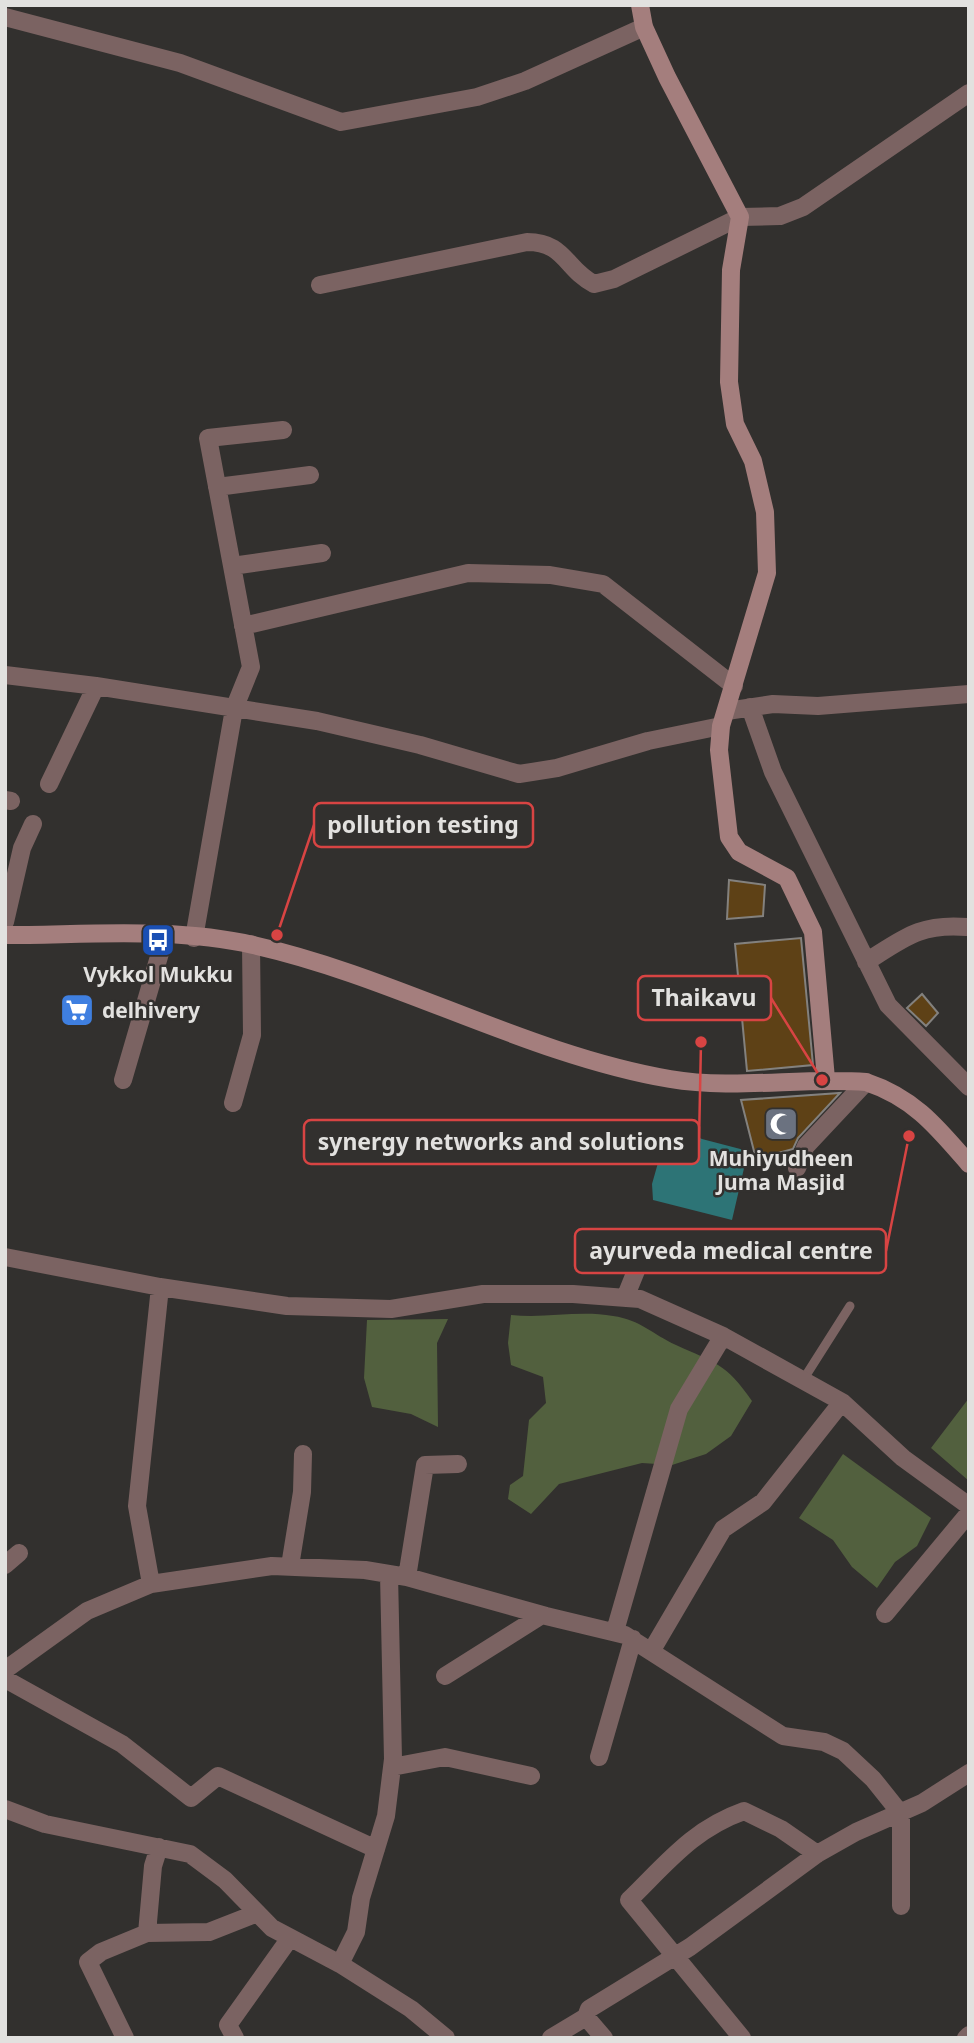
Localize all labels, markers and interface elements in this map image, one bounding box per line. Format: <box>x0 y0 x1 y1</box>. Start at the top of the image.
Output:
callout: pollution testing <box>314 803 533 847</box>
text: pollution testing <box>327 808 519 840</box>
bus stop icon: Vykkol Mukku <box>139 921 177 959</box>
place label: Vykkol Mukku <box>83 960 233 988</box>
callout: Thaikavu <box>638 976 771 1020</box>
text: Thaikavu <box>652 981 757 1013</box>
supermarket icon: delhivery <box>58 991 96 1029</box>
place label: delhivery <box>102 996 200 1024</box>
mosque icon: Muhiyudheen Juma Masjid <box>762 1105 800 1143</box>
callout: synergy networks and solutions <box>304 1120 699 1164</box>
text: synergy networks and solutions <box>318 1125 684 1157</box>
place label: Muhiyudheen Juma Masjid <box>709 1144 853 1196</box>
callout: ayurveda medical centre <box>575 1229 886 1273</box>
text: ayurveda medical centre <box>589 1234 873 1266</box>

